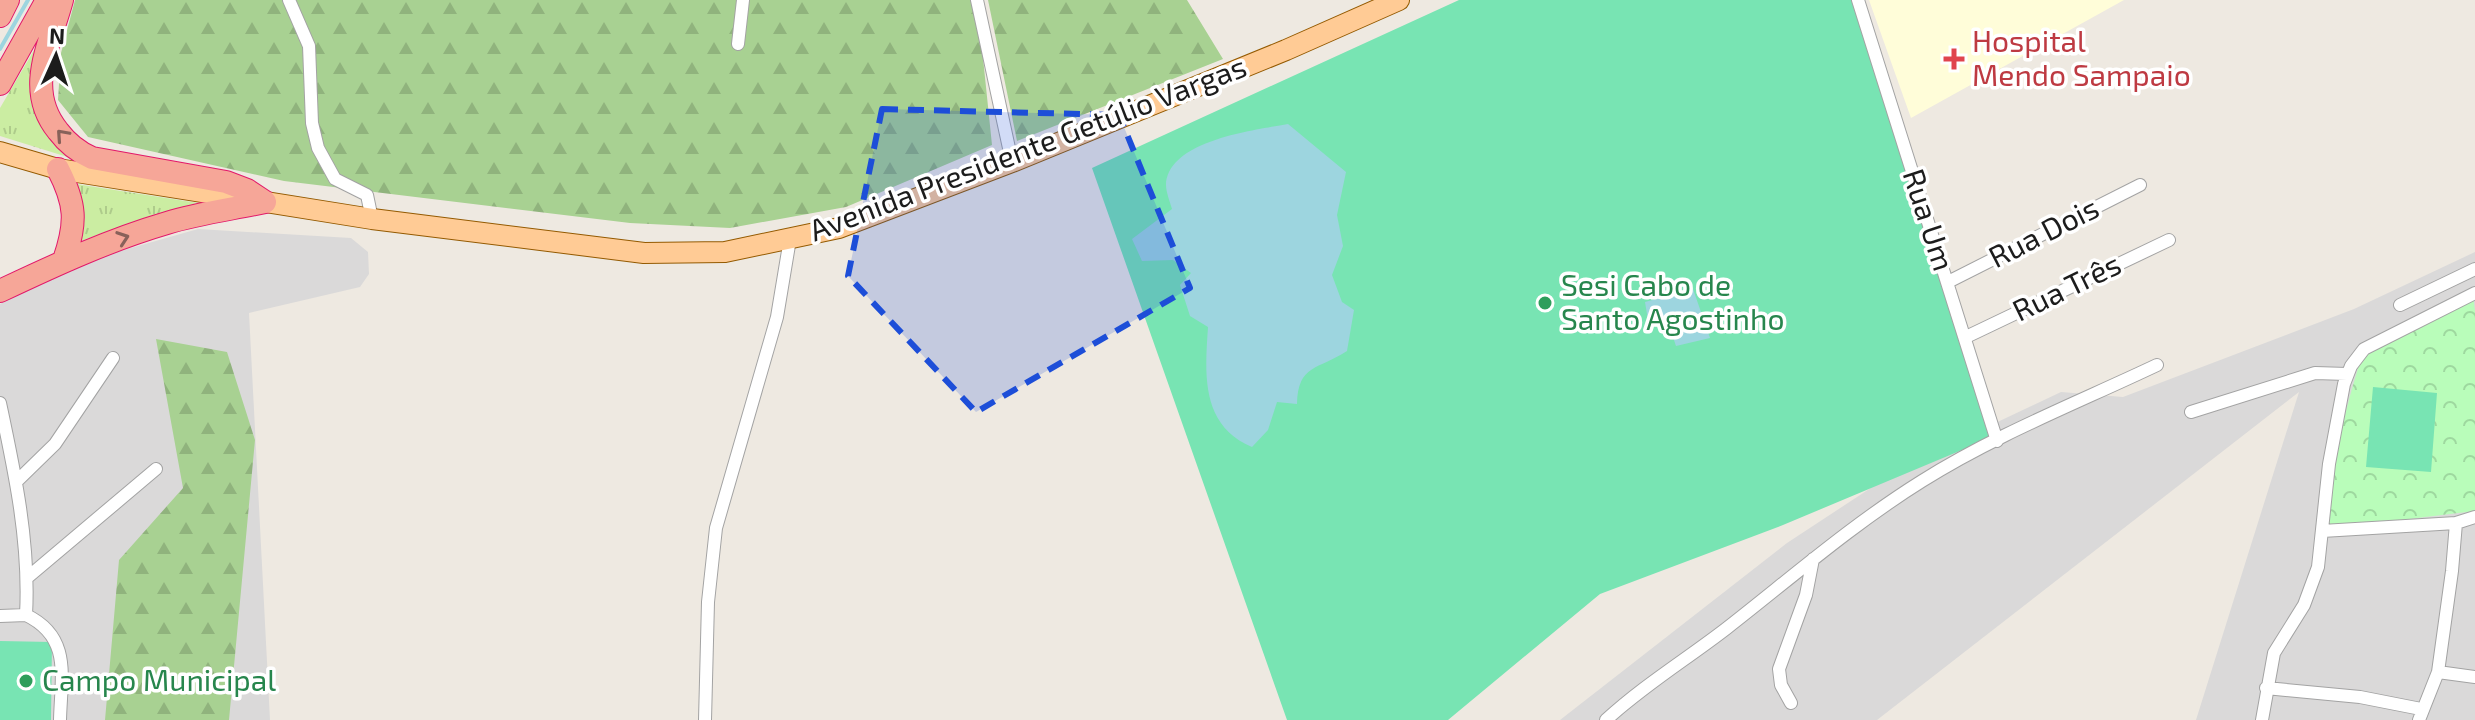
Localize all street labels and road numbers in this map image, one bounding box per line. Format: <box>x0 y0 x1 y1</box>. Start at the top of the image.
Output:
street label: Avenida Presidente Getúlio Vargas <box>804 47 1251 247</box>
street label: Rua Um <box>1897 164 1963 275</box>
street label: Rua Dois <box>1982 188 2104 274</box>
street label: Rua Três <box>2006 245 2126 328</box>

